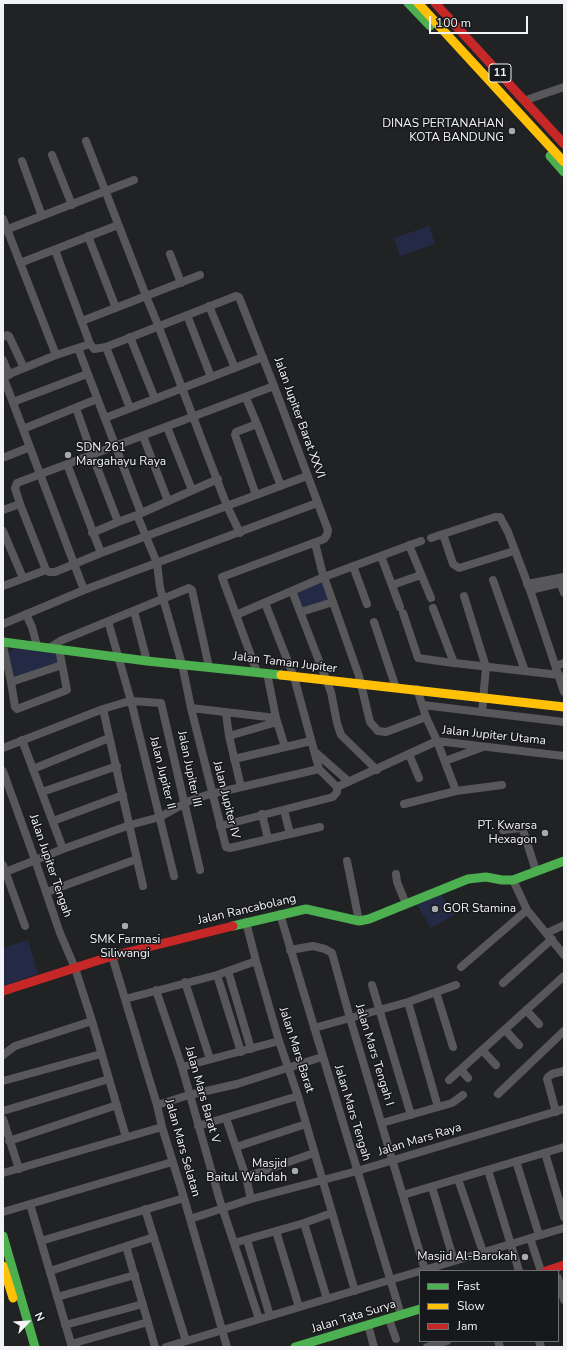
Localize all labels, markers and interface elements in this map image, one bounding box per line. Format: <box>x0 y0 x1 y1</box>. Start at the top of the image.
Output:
scale bar <box>431 8 530 34</box>
text: 100 m <box>436 15 471 31</box>
road number: 11 <box>489 64 511 82</box>
place label: DINAS PERTANAHAN KOTA BANDUNG <box>382 117 504 145</box>
marker: DINAS PERTANAHAN KOTA BANDUNG <box>507 126 517 136</box>
street label: Jalan Jupiter Barat XXVI <box>270 356 328 480</box>
place label: SDN 261 Margahayu Raya <box>76 441 166 469</box>
marker: SDN 261 Margahayu Raya <box>63 450 73 460</box>
street label: Jalan Taman Jupiter <box>232 649 338 677</box>
street label: Jalan Jupiter Utama <box>441 723 547 749</box>
street label: Jalan Jupiter III <box>174 730 204 808</box>
street label: Jalan Jupiter II <box>146 735 178 811</box>
street label: Jalan Jupiter IV <box>209 760 243 840</box>
street label: Jalan Jupiter Tengah <box>26 813 74 919</box>
place label: PT. Kwarsa Hexagon <box>477 819 537 847</box>
marker: PT. Kwarsa Hexagon <box>540 828 550 838</box>
street label: Jalan Rancabolang <box>196 892 298 928</box>
place label: GOR Stamina <box>443 902 516 916</box>
marker: GOR Stamina <box>430 904 440 914</box>
marker: SMK Farmasi Siliwangi <box>120 921 130 931</box>
place label: SMK Farmasi Siliwangi <box>90 933 160 961</box>
street label: Jalan Mars Tengah I <box>352 1002 396 1108</box>
street label: Jalan Mars Barat <box>275 1005 317 1095</box>
street label: Jalan Mars Barat V <box>181 1045 223 1145</box>
street label: Jalan Mars Tengah <box>331 1063 373 1163</box>
street label: Jalan Mars Selatan <box>161 1098 203 1198</box>
street label: Jalan Mars Raya <box>377 1120 463 1160</box>
place label: Masjid Baitul Wahdah <box>206 1157 287 1185</box>
marker: Masjid Baitul Wahdah <box>290 1166 300 1176</box>
place label: Masjid Al-Barokah <box>417 1250 517 1264</box>
marker: Masjid Al-Barokah <box>520 1252 530 1262</box>
legend <box>419 1270 559 1342</box>
text: Fast <box>457 1278 480 1294</box>
street label: Jalan Tata Surya <box>310 1297 398 1337</box>
text: Slow <box>457 1298 485 1314</box>
north arrow <box>8 1302 48 1342</box>
text: N <box>31 1310 48 1324</box>
text: Jam <box>457 1318 478 1334</box>

